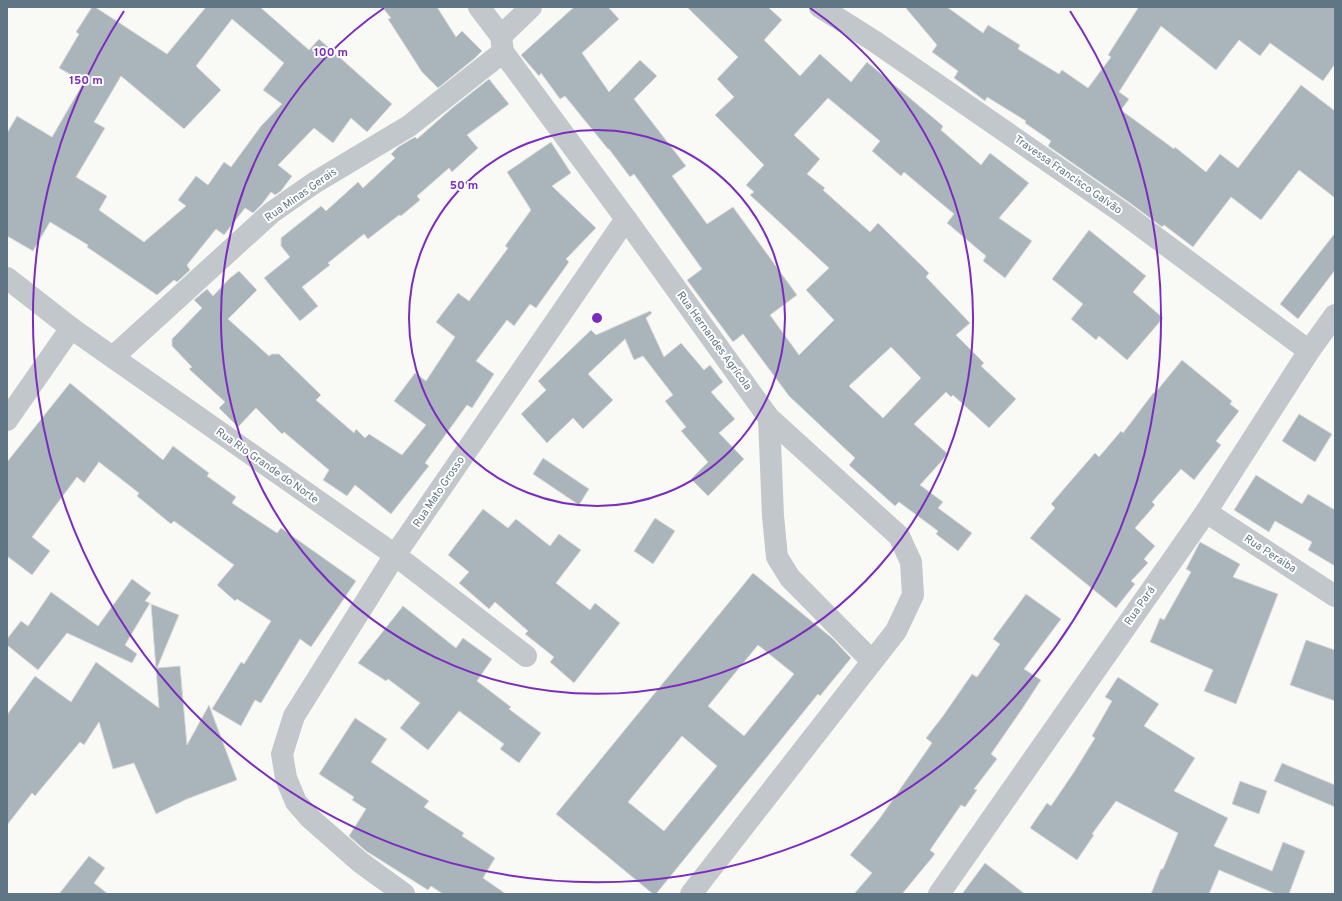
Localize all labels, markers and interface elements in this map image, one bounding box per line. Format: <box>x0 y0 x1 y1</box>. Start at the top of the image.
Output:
text: 100 m <box>314 45 348 61</box>
text: 150 m <box>69 73 103 89</box>
street label: Travessa Francisco Galvão <box>1011 133 1125 217</box>
street label: Rua Minas Gerais <box>262 165 340 225</box>
text: 50 m <box>450 178 478 194</box>
street label: Rua Hernandes Agrícola <box>673 289 755 393</box>
centre of rings <box>590 311 604 325</box>
street label: Rua Rio Grande do Norte <box>213 425 321 507</box>
street label: Rua Mato Grosso <box>410 454 468 530</box>
street label: Rua Peraiba <box>1241 532 1299 576</box>
street label: Rua Pará <box>1122 584 1159 628</box>

